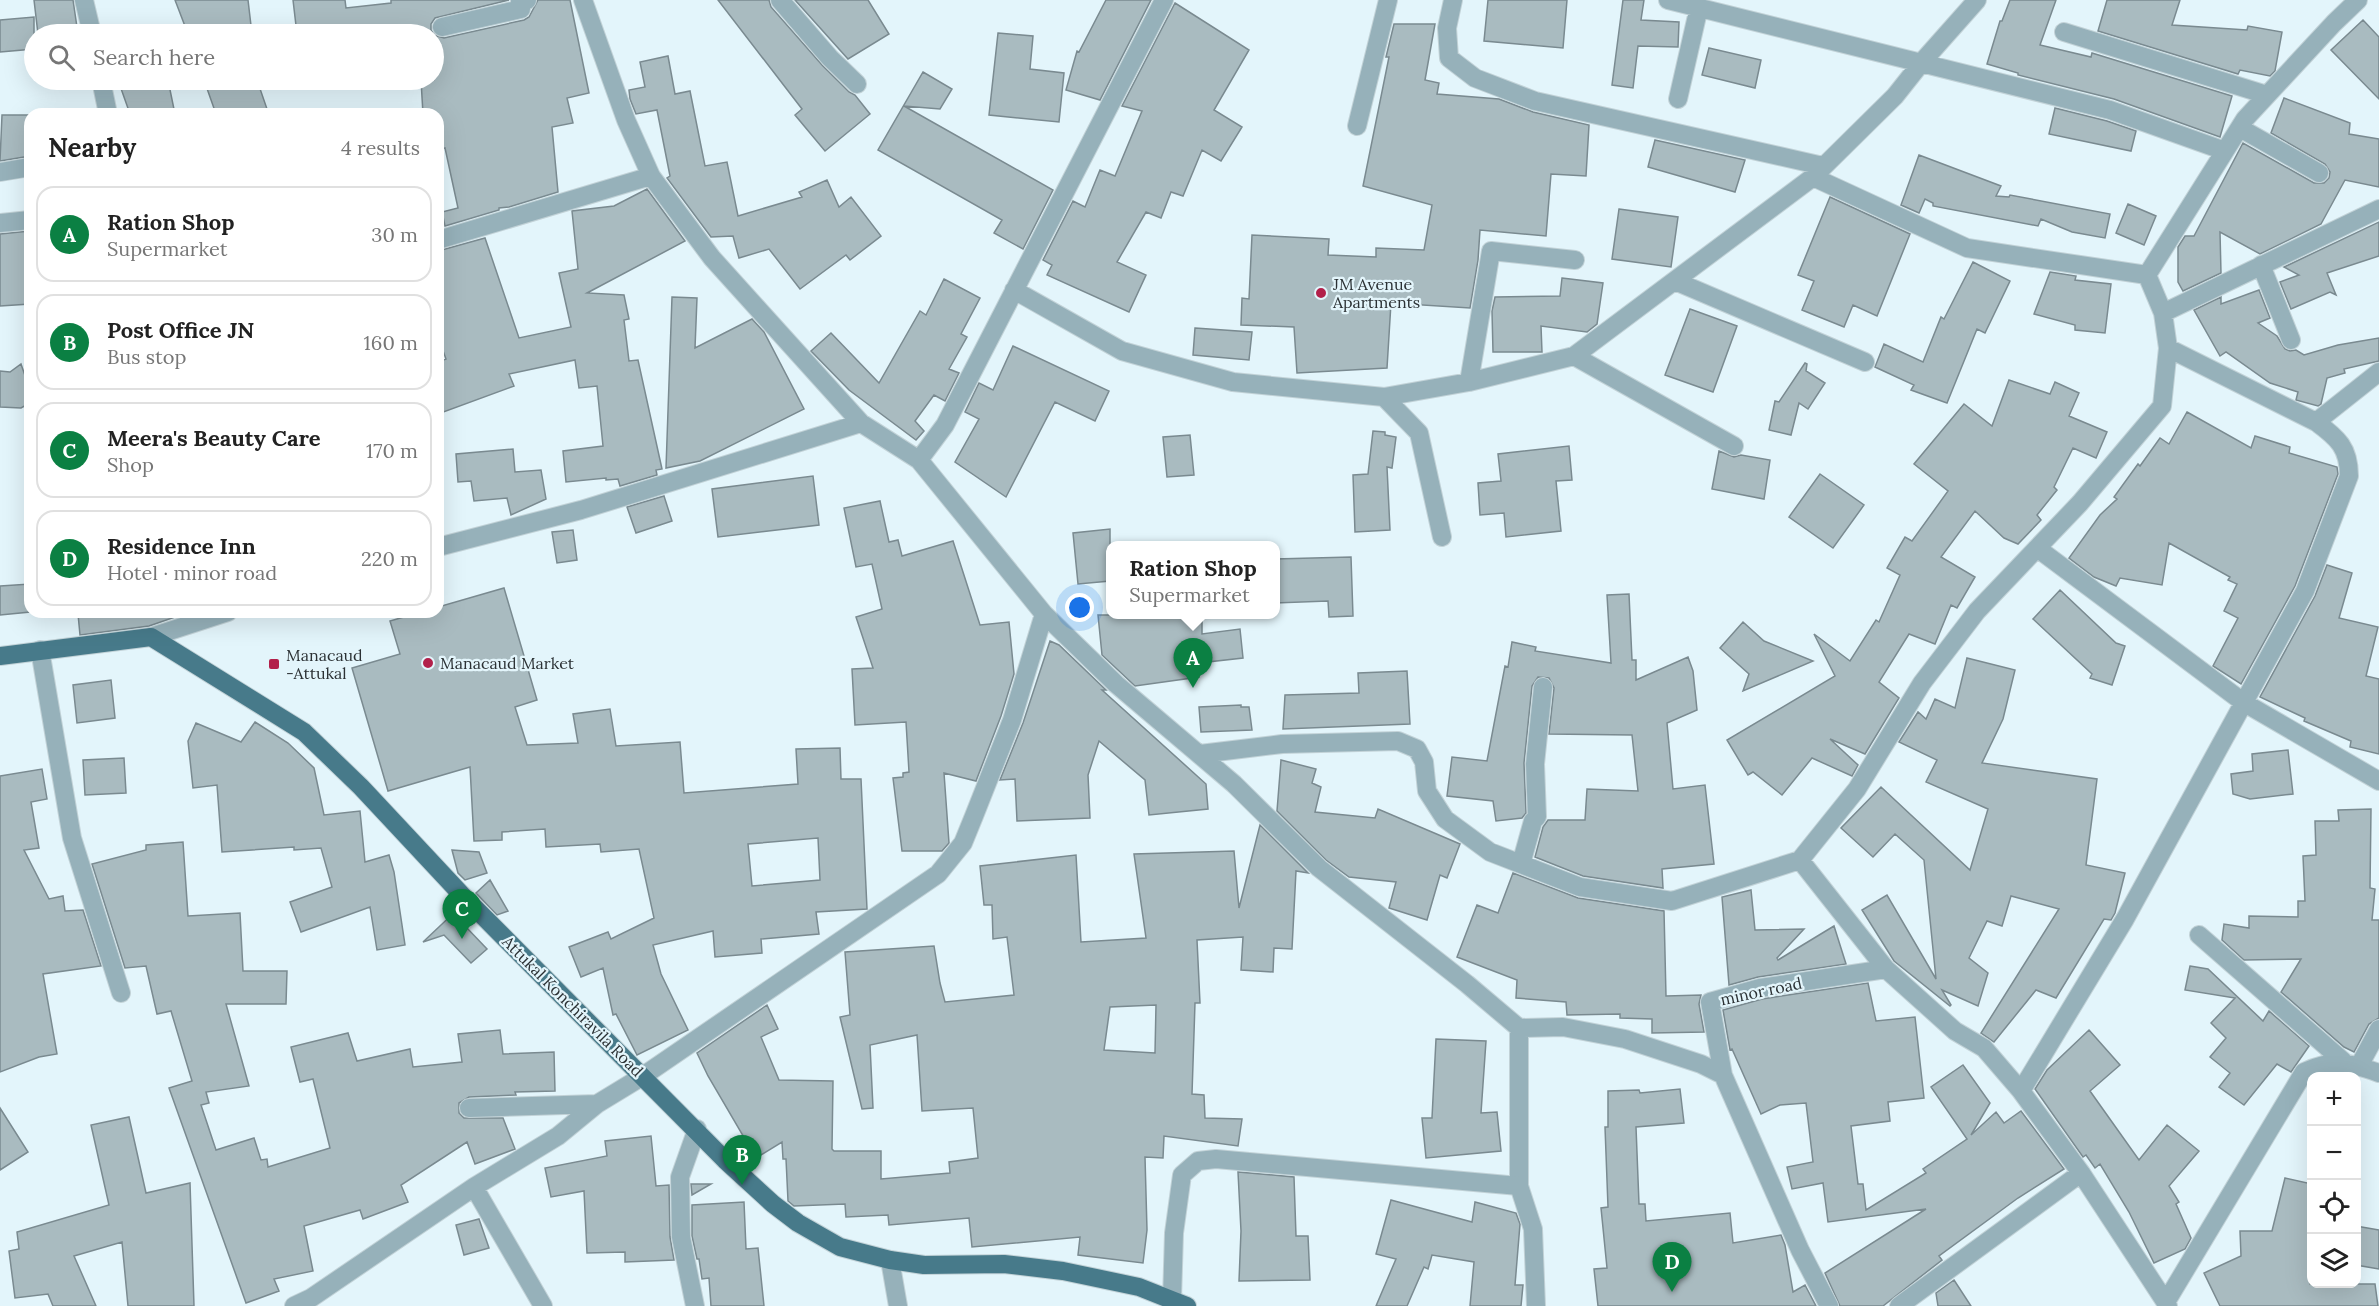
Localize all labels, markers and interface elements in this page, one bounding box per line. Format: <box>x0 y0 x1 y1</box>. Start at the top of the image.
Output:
search box <box>24 24 444 90</box>
icon: search <box>45 41 78 74</box>
text: Search here <box>93 43 215 71</box>
text: Nearby <box>48 131 136 164</box>
text: 4 results <box>341 135 420 160</box>
text: Ration Shop <box>107 208 234 236</box>
text: A <box>63 222 76 247</box>
text: 30 m <box>371 222 418 247</box>
text: Supermarket <box>107 236 227 261</box>
place label: JM Avenue Apartments <box>1332 274 1420 312</box>
marker: JM Avenue Apartments <box>1314 286 1328 300</box>
text: Post Office JN <box>107 316 254 344</box>
text: B <box>63 330 76 355</box>
text: 160 m <box>364 330 418 355</box>
text: Bus stop <box>107 344 186 369</box>
text: Meera's Beauty Care <box>107 424 321 452</box>
text: C <box>63 438 76 463</box>
text: 170 m <box>366 438 418 463</box>
text: Shop <box>107 452 154 477</box>
text: Residence Inn <box>107 532 256 560</box>
popup <box>1106 541 1280 619</box>
text: D <box>62 546 77 571</box>
text: 220 m <box>361 546 418 571</box>
text: Ration Shop <box>1129 554 1257 582</box>
text: Hotel · minor road <box>107 560 277 585</box>
text: Supermarket <box>1129 582 1250 607</box>
your location <box>1065 593 1094 622</box>
pin: A <box>1174 638 1212 688</box>
place label: Manacaud -Attukal <box>286 645 363 683</box>
place label: Manacaud Market <box>440 653 575 673</box>
marker: Manacaud Market <box>421 656 435 670</box>
marker: Manacaud -Attukal <box>267 657 281 671</box>
pin: C <box>442 890 482 939</box>
street label: Attukal Konchiravila Road <box>498 931 648 1081</box>
street label: minor road <box>1718 973 1804 1009</box>
map controls <box>2307 1072 2361 1288</box>
button: + <box>2307 1072 2361 1126</box>
button: − <box>2307 1126 2361 1180</box>
pin: B <box>722 1136 762 1185</box>
button: locate <box>2307 1180 2361 1234</box>
button: layers <box>2307 1234 2361 1288</box>
pin: D <box>1652 1242 1692 1292</box>

